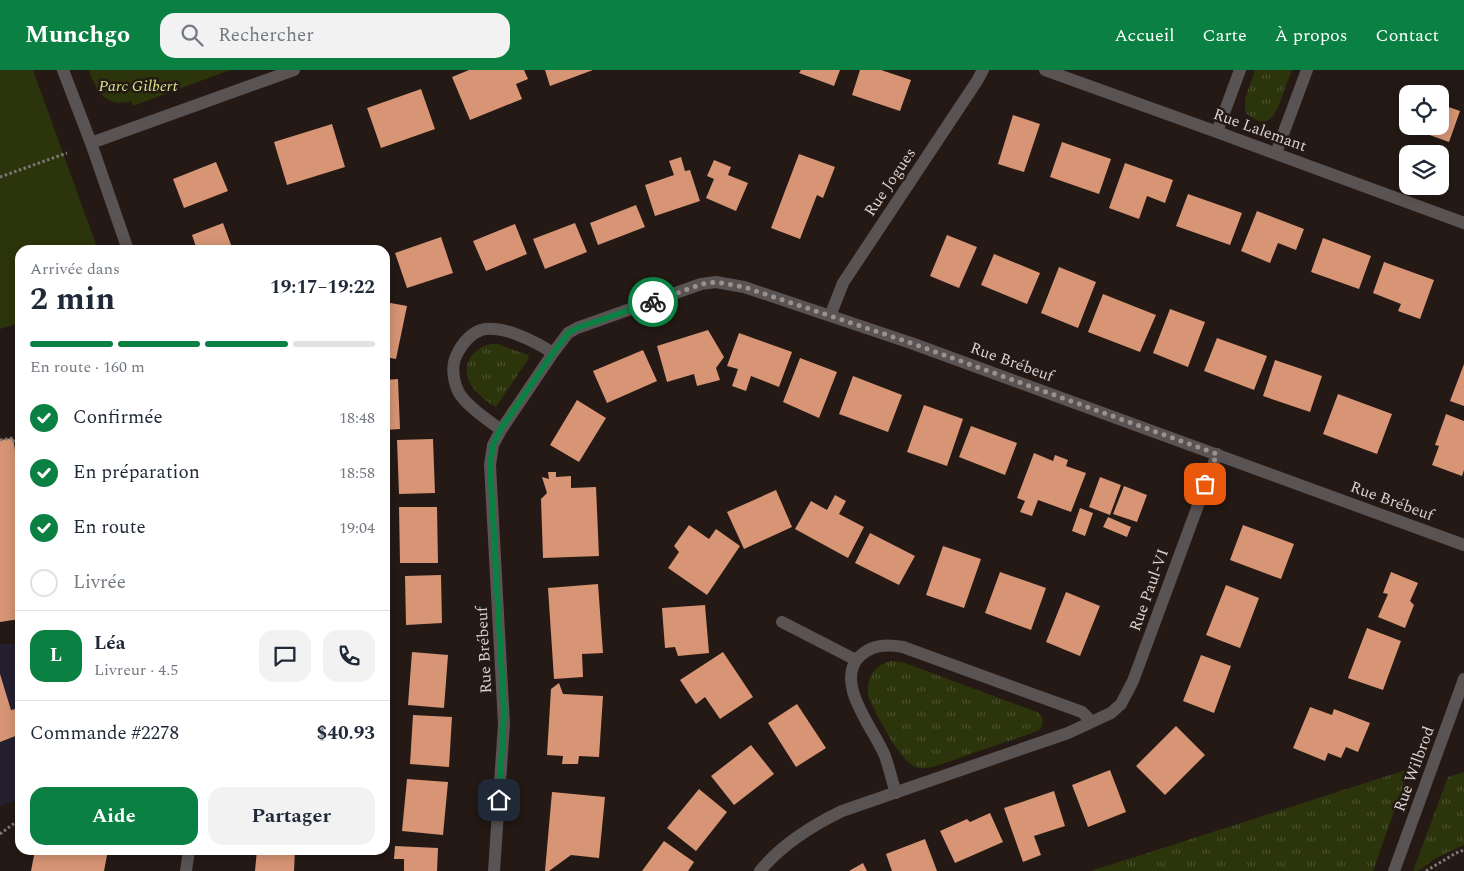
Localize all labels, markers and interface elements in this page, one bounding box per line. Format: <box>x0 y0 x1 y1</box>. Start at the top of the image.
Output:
search box <box>160 13 510 58</box>
text: Munchgo <box>25 17 130 53</box>
icon: search <box>178 21 206 49</box>
text: Rechercher <box>218 21 314 50</box>
text: Accueil <box>1114 22 1175 49</box>
text: Carte <box>1203 22 1247 49</box>
text: À propos <box>1275 22 1348 49</box>
text: Contact <box>1376 22 1439 49</box>
park label: Parc Gilbert <box>99 74 178 98</box>
map controls <box>1399 85 1449 195</box>
button: locate <box>1399 85 1449 135</box>
street label: Rue Lalemant <box>1210 102 1310 158</box>
street label: Rue Jogues <box>858 143 922 221</box>
button: layers <box>1399 145 1449 195</box>
text: Arrivée dans <box>30 257 120 281</box>
text: 19:17–19:22 <box>270 273 375 302</box>
text: 2 min <box>30 275 115 324</box>
courier <box>628 277 678 327</box>
icon: bike <box>639 288 667 316</box>
street label: Rue Brébeuf <box>967 336 1058 389</box>
text: En route · 160 m <box>30 355 145 379</box>
text: Confirmée <box>73 403 163 432</box>
icon: check <box>30 404 58 432</box>
text: 18:48 <box>339 406 375 430</box>
text: En préparation <box>73 458 200 487</box>
icon: check <box>30 459 58 487</box>
text: 18:58 <box>339 461 375 485</box>
pin <box>1184 463 1226 505</box>
icon: bag <box>1191 470 1219 498</box>
street label: Rue Brébeuf <box>1347 475 1438 528</box>
text: En route <box>73 513 146 542</box>
icon: check <box>30 514 58 542</box>
text: 19:04 <box>339 516 375 540</box>
street label: Rue Paul-VI <box>1123 545 1175 635</box>
text: Livrée <box>73 568 126 597</box>
street label: Rue Brébeuf <box>470 604 498 694</box>
text: Léa <box>94 629 126 658</box>
button: chat <box>259 630 311 682</box>
button: phone <box>323 630 375 682</box>
text: L <box>50 641 62 670</box>
text: Livreur · 4.5 <box>94 658 178 682</box>
text: Commande #2278 <box>30 719 179 748</box>
text: $40.93 <box>317 719 375 748</box>
street label: Rue Wilbrod <box>1387 723 1441 815</box>
pin <box>478 779 520 821</box>
icon: home <box>485 786 513 814</box>
button: Aide <box>30 787 198 845</box>
button: Partager <box>208 787 375 845</box>

